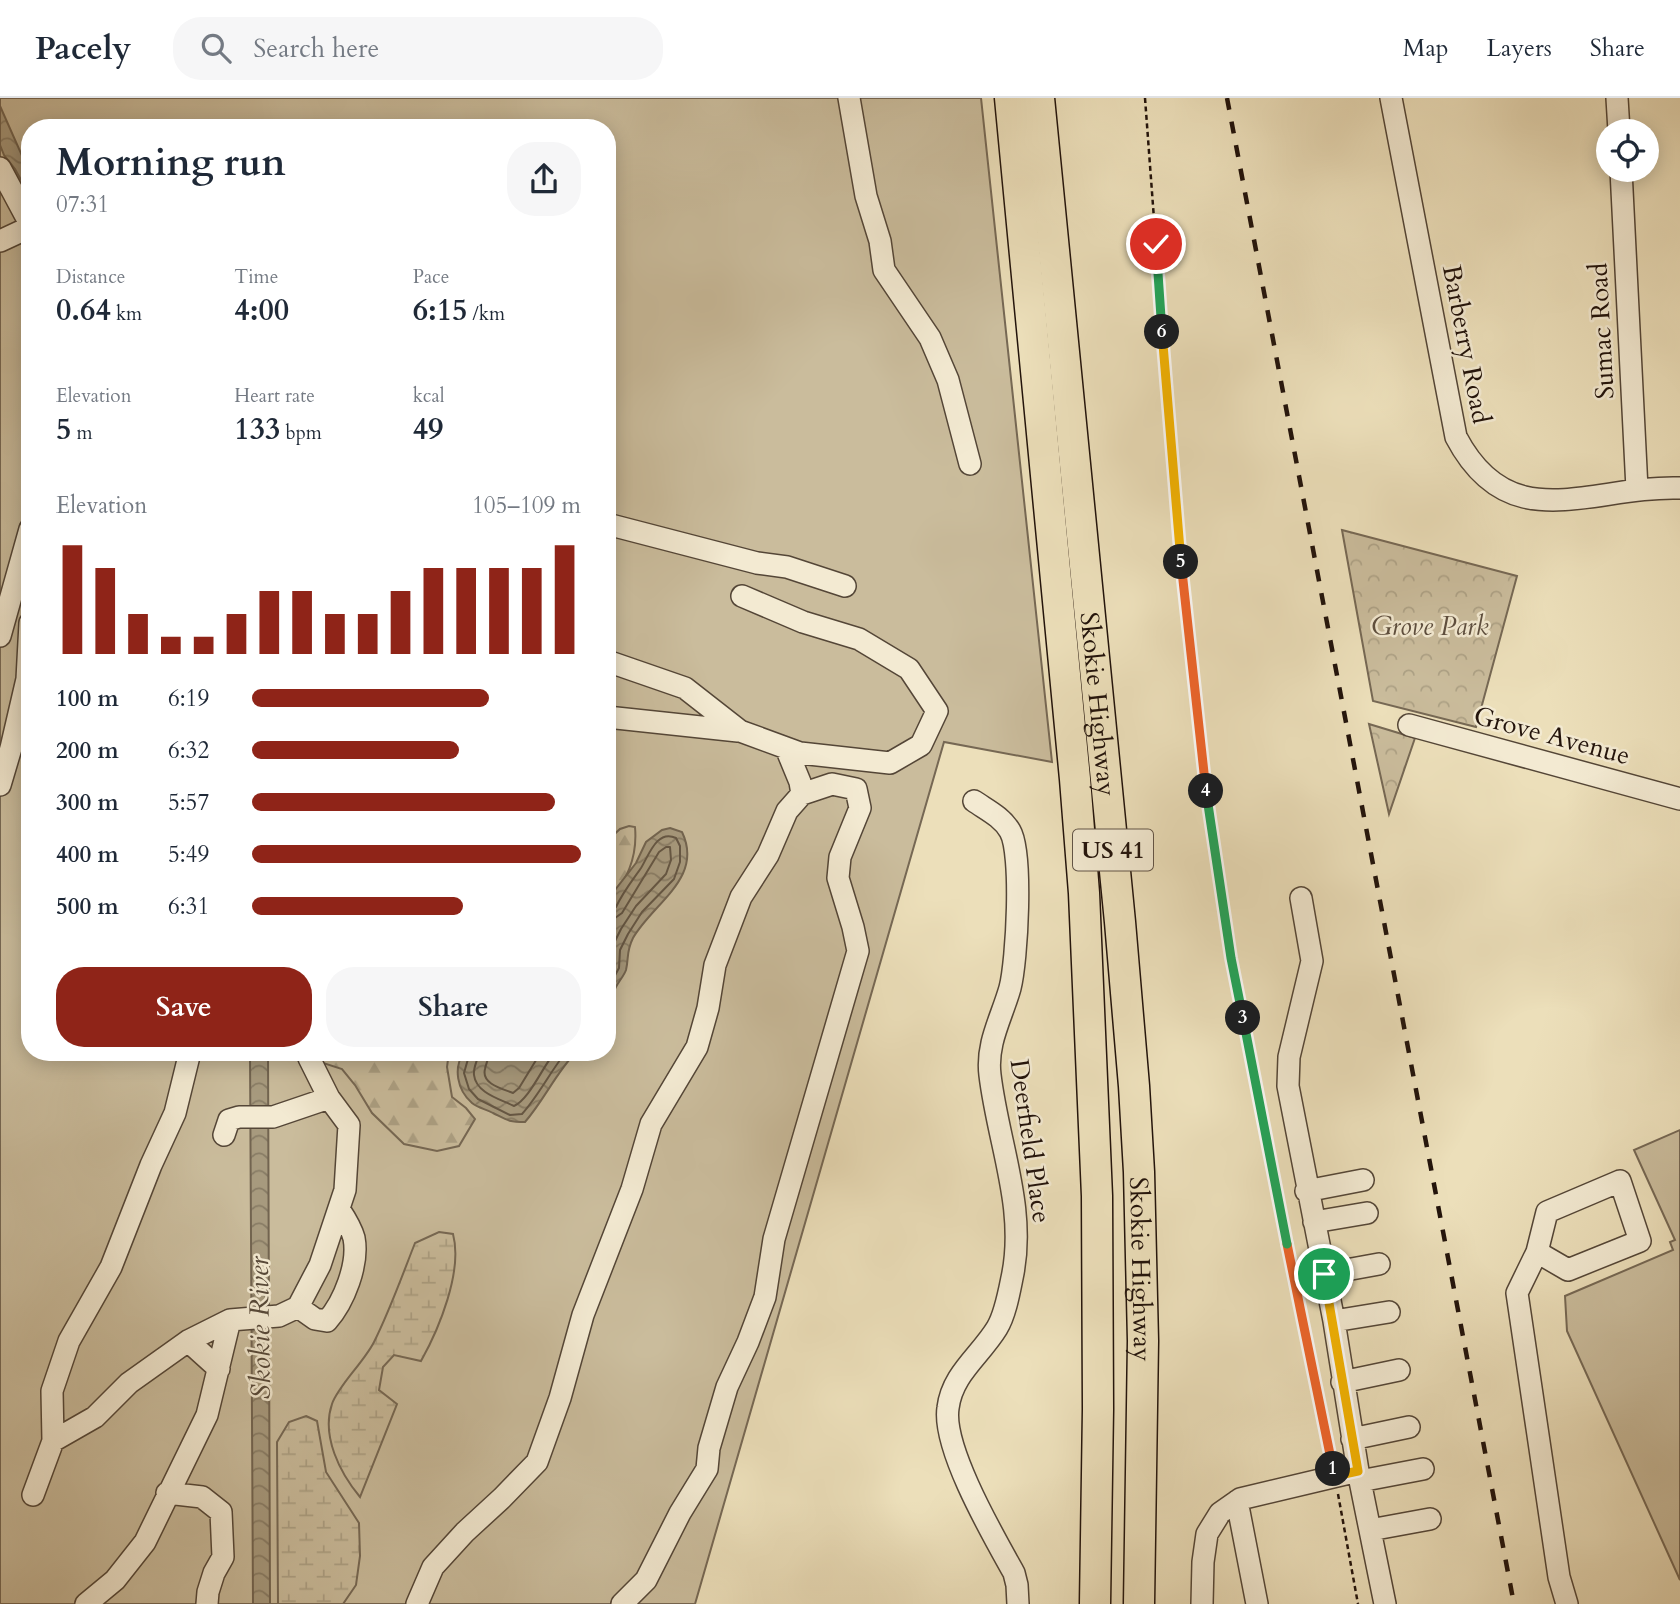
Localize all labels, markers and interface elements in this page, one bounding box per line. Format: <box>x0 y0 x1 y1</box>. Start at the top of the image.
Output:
search box <box>173 17 663 80</box>
text: Pacely <box>35 26 131 71</box>
icon: search <box>197 29 235 67</box>
text: Search here <box>253 31 379 66</box>
text: Map <box>1403 32 1449 65</box>
text: Layers <box>1487 32 1552 65</box>
text: Share <box>1590 32 1645 65</box>
map controls <box>1596 119 1659 182</box>
button: locate <box>1596 119 1659 182</box>
text: Morning run <box>56 137 286 189</box>
button: share <box>507 142 581 216</box>
text: 07:31 <box>56 189 109 220</box>
pin <box>1126 214 1186 274</box>
icon: check <box>1137 225 1175 263</box>
street label: Barberry Road <box>1434 262 1499 427</box>
street label: Sumac Road <box>1580 262 1623 400</box>
text: Distance <box>56 264 125 290</box>
text: Time <box>234 264 278 290</box>
text: Pace <box>413 264 449 290</box>
text: 0.64 <box>56 290 111 331</box>
text: 4:00 <box>234 290 289 331</box>
text: 6:15 <box>413 290 467 331</box>
text: km <box>111 301 142 327</box>
text: /km <box>467 301 505 327</box>
pin: 6 <box>1144 314 1180 350</box>
text: 6 <box>1157 318 1166 344</box>
text: Elevation <box>56 383 131 409</box>
text: Heart rate <box>234 383 315 409</box>
text: kcal <box>413 383 445 409</box>
text: 5 <box>56 409 71 450</box>
text: 133 <box>234 409 280 450</box>
text: 49 <box>413 409 443 450</box>
text: m <box>71 420 93 446</box>
text: bpm <box>280 420 322 446</box>
text: Elevation <box>56 490 147 521</box>
text: 105–109 m <box>472 490 581 521</box>
pin: 5 <box>1164 545 1198 580</box>
text: 5 <box>1176 548 1185 574</box>
park label: Grove Park <box>1371 609 1489 644</box>
street label: Skokie Highway <box>1072 610 1125 798</box>
text: 100 m <box>56 683 119 714</box>
text: 6:19 <box>168 683 209 714</box>
street label: Grove Avenue <box>1470 698 1634 773</box>
text: 200 m <box>56 735 119 766</box>
text: 6:32 <box>168 735 209 766</box>
pin: 4 <box>1188 774 1224 808</box>
text: 4 <box>1201 777 1210 803</box>
text: 300 m <box>56 787 119 818</box>
text: 5:57 <box>168 787 209 818</box>
road number: US 41 <box>1073 830 1153 870</box>
text: 400 m <box>56 839 119 870</box>
text: 5:49 <box>168 839 209 870</box>
text: 500 m <box>56 891 119 922</box>
text: 6:31 <box>168 891 209 922</box>
button: Save <box>56 967 312 1047</box>
button: Share <box>326 967 581 1047</box>
pin: 3 <box>1226 1000 1260 1035</box>
text: 3 <box>1238 1004 1247 1030</box>
street label: Deerfield Place <box>1002 1057 1059 1225</box>
street label: Skokie Highway <box>1121 1176 1160 1362</box>
pin <box>1294 1244 1354 1304</box>
water label: Skokie River <box>240 1255 280 1400</box>
icon: arrive <box>1305 1255 1343 1293</box>
pin: 1 <box>1316 1452 1350 1486</box>
text: 1 <box>1328 1455 1337 1481</box>

